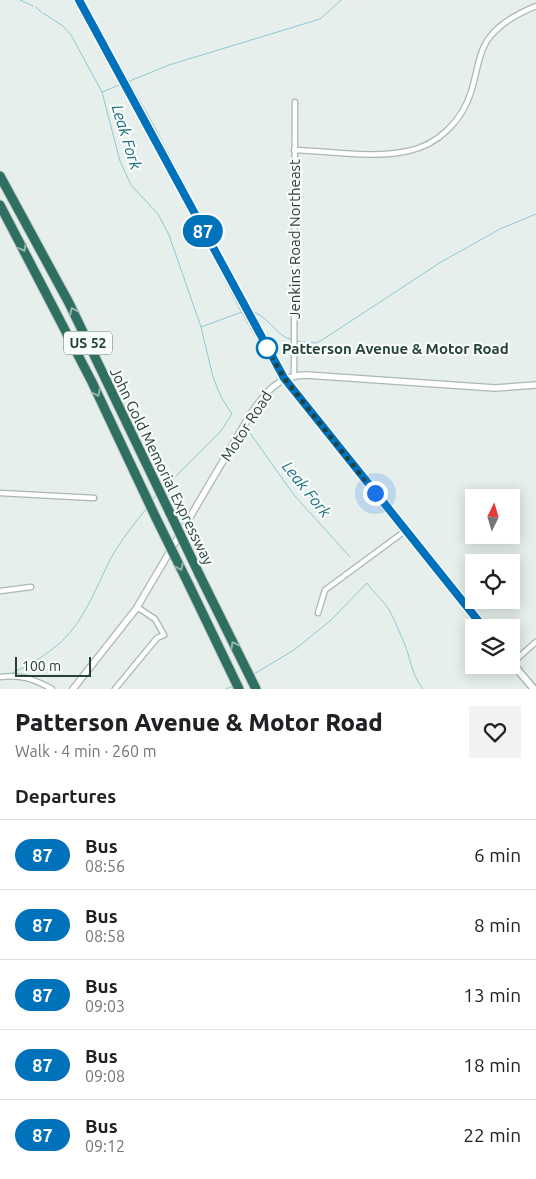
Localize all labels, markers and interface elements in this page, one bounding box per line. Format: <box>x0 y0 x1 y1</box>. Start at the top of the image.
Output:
water label: Leak Fork <box>109 102 146 172</box>
street label: Jenkins Road Northeast <box>286 159 303 319</box>
line badge: 87 <box>180 215 226 247</box>
text: 87 <box>193 221 213 241</box>
one-way arrow <box>17 242 27 251</box>
one-way arrow <box>68 307 79 316</box>
road number: US 52 <box>64 332 112 354</box>
marker: Patterson Avenue & Motor Road <box>256 337 278 359</box>
place label: Patterson Avenue & Motor Road <box>282 340 509 357</box>
street label: John Gold Memorial Expressway <box>107 365 217 567</box>
one-way arrow <box>90 388 101 397</box>
street label: Motor Road <box>217 388 275 464</box>
water label: Leak Fork <box>279 457 336 521</box>
your location <box>363 481 388 506</box>
north arrow <box>465 489 520 544</box>
map controls <box>465 489 520 674</box>
button: locate <box>465 554 520 609</box>
one-way arrow <box>174 562 184 571</box>
button: layers <box>465 619 520 674</box>
one-way arrow <box>230 642 240 651</box>
scale bar <box>15 654 91 677</box>
text: 100 m <box>22 658 61 674</box>
button: heart <box>469 706 521 758</box>
text: Patterson Avenue & Motor Road <box>15 709 383 736</box>
text: Walk · 4 min · 260 m <box>15 742 157 760</box>
text: Departures <box>15 785 116 807</box>
text: Bus <box>85 835 118 857</box>
text: 6 min <box>474 844 521 866</box>
text: 87 <box>32 845 53 865</box>
text: 08:56 <box>85 857 125 875</box>
text: Bus <box>85 905 118 927</box>
text: 8 min <box>474 914 521 936</box>
text: 87 <box>32 915 53 935</box>
text: 08:58 <box>85 927 125 945</box>
text: Bus <box>85 975 118 997</box>
text: 13 min <box>463 984 521 1006</box>
text: 87 <box>32 985 53 1005</box>
text: 09:03 <box>85 997 125 1015</box>
text: Bus <box>85 1045 118 1067</box>
text: 18 min <box>463 1054 521 1076</box>
text: 87 <box>32 1055 53 1075</box>
text: 09:08 <box>85 1067 125 1085</box>
text: Bus <box>85 1115 118 1137</box>
text: 22 min <box>463 1124 521 1146</box>
text: 87 <box>32 1125 53 1145</box>
text: 09:12 <box>85 1137 125 1155</box>

